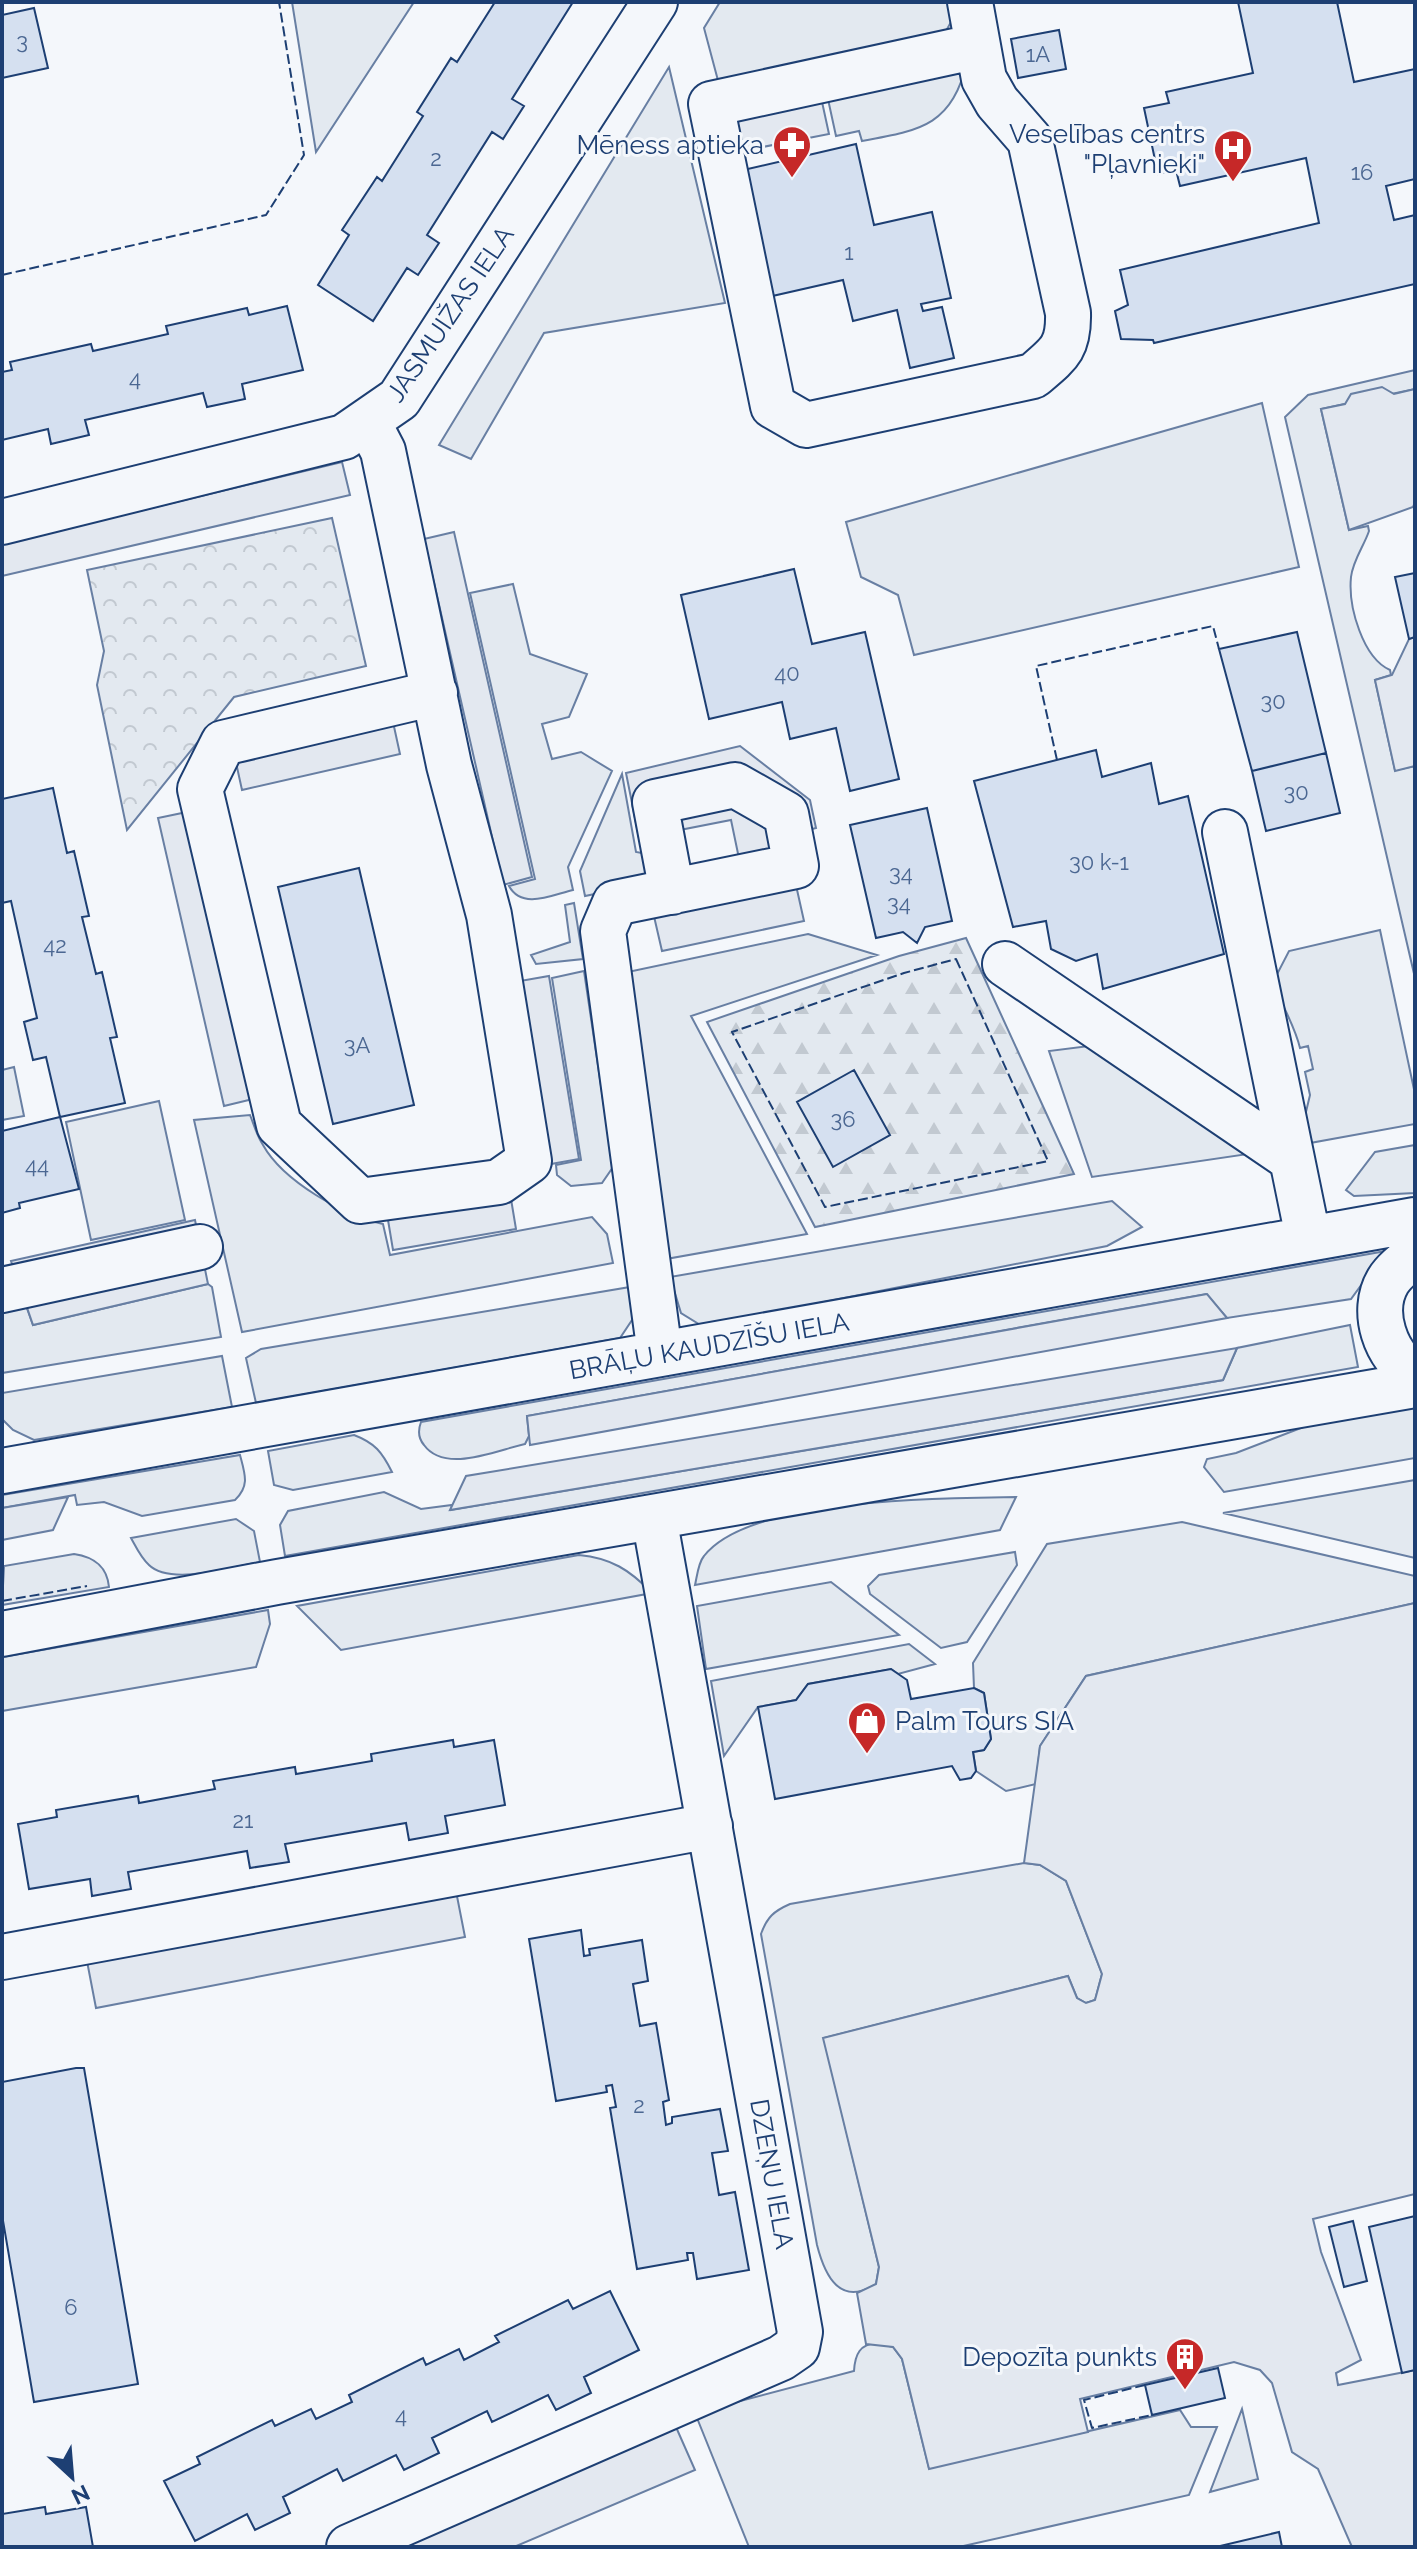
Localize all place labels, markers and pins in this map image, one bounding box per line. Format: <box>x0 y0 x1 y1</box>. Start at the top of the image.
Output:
place label: Veselības centrs "Pļavnieki" <box>1009 119 1205 179</box>
pharmacy icon: Mēness aptieka <box>771 124 813 179</box>
hospital icon: Veselības centrs "Pļavnieki" <box>1212 128 1254 183</box>
place label: Mēness aptieka <box>576 130 764 160</box>
shop icon: Palm Tours SIA <box>846 1700 888 1755</box>
place label: Palm Tours SIA <box>895 1706 1074 1736</box>
building icon: Depozīta punkts <box>1164 2336 1206 2391</box>
place label: Depozīta punkts <box>962 2342 1157 2372</box>

